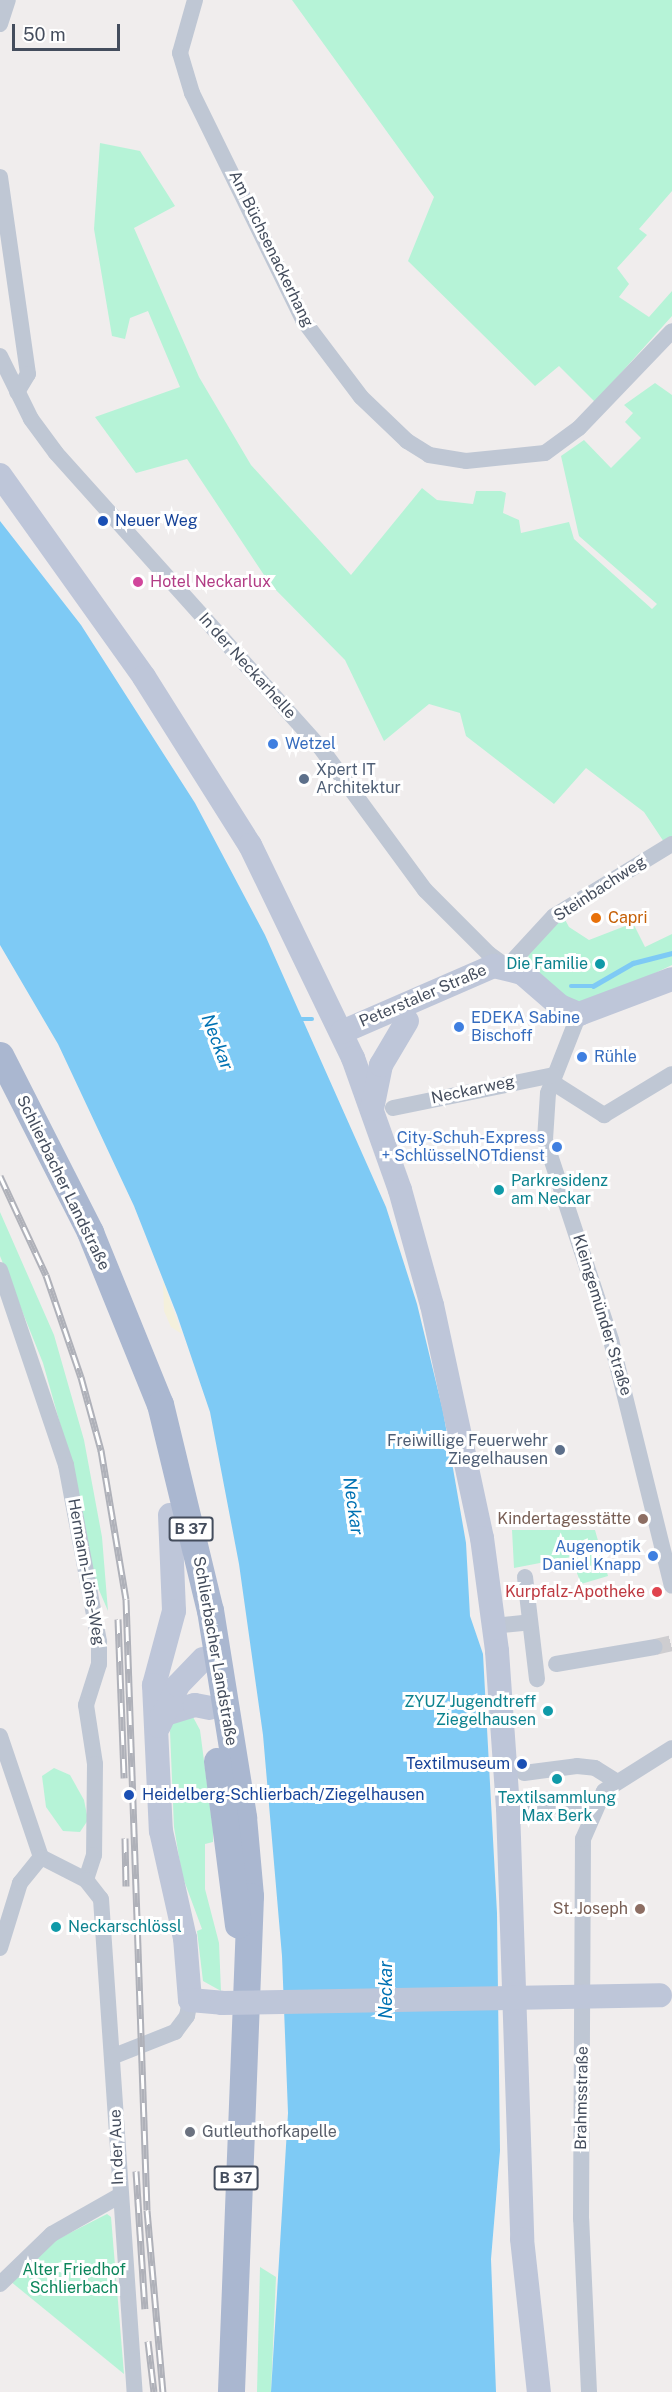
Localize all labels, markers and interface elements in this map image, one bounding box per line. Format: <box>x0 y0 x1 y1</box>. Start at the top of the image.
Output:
scale bar <box>15 12 123 50</box>
text: 50 m <box>23 24 66 45</box>
street label: Am Büchsenackerhang <box>225 168 317 330</box>
place label: Neuer Weg <box>115 511 198 531</box>
marker: Neuer Weg <box>96 514 110 528</box>
place label: Hotel Neckarlux <box>150 572 271 592</box>
marker: Hotel Neckarlux <box>131 575 145 589</box>
street label: In der Neckarhelle <box>194 609 300 723</box>
place label: Wetzel <box>285 734 336 754</box>
marker: Wetzel <box>266 737 280 751</box>
place label: Xpert IT Architektur <box>316 760 401 798</box>
marker: Xpert IT Architektur <box>297 772 311 786</box>
street label: Steinbachweg <box>550 852 650 926</box>
place label: Capri <box>608 908 647 928</box>
marker: Capri <box>589 911 603 925</box>
place label: Die Familie <box>506 954 588 974</box>
marker: Die Familie <box>593 957 607 971</box>
street label: Peterstaler Straße <box>356 960 490 1032</box>
place label: EDEKA Sabine Bischoff <box>471 1008 580 1046</box>
water label: Neckar <box>197 1011 237 1073</box>
marker: EDEKA Sabine Bischoff <box>452 1020 466 1034</box>
place label: Rühle <box>594 1047 637 1067</box>
marker: Rühle <box>575 1050 589 1064</box>
street label: Neckarweg <box>429 1072 517 1108</box>
street label: Schlierbacher Landstraße <box>12 1093 114 1273</box>
place label: City-Schuh-Express + SchlüsselNOTdienst <box>381 1128 545 1166</box>
marker: City-Schuh-Express + SchlüsselNOTdienst <box>550 1140 564 1154</box>
place label: Parkresidenz am Neckar <box>511 1171 608 1209</box>
marker: Parkresidenz am Neckar <box>492 1183 506 1197</box>
street label: Kleingemünder Straße <box>568 1232 636 1398</box>
place label: Freiwillige Feuerwehr Ziegelhausen <box>387 1431 548 1469</box>
marker: Freiwillige Feuerwehr Ziegelhausen <box>553 1443 567 1457</box>
water label: Neckar <box>338 1476 368 1536</box>
street label: Hermann-Löns-Weg <box>64 1497 108 1647</box>
place label: Kindertagesstätte <box>497 1509 631 1529</box>
marker: Kindertagesstätte <box>636 1512 650 1526</box>
road number: B 37 <box>168 1517 213 1541</box>
place label: Augenoptik Daniel Knapp <box>542 1537 641 1575</box>
marker: Augenoptik Daniel Knapp <box>646 1549 660 1563</box>
street label: Schlierbacher Landstraße <box>189 1555 241 1747</box>
place label: Kurpfalz-Apotheke <box>505 1582 645 1602</box>
marker: Kurpfalz-Apotheke <box>650 1585 664 1599</box>
place label: ZYUZ Jugendtreff Ziegelhausen <box>404 1692 536 1730</box>
marker: ZYUZ Jugendtreff Ziegelhausen <box>541 1704 555 1718</box>
place label: Textilmuseum <box>406 1754 510 1774</box>
marker: Textilmuseum <box>515 1757 529 1771</box>
marker: Textilsammlung Max Berk <box>550 1772 564 1786</box>
place label: Heidelberg-Schlierbach/Ziegelhausen <box>142 1785 425 1805</box>
marker: Heidelberg-Schlierbach/Ziegelhausen <box>120 1786 138 1804</box>
place label: Textilsammlung Max Berk <box>498 1788 616 1826</box>
place label: St. Joseph <box>553 1899 628 1919</box>
marker: St. Joseph <box>633 1902 647 1916</box>
place label: Neckarschlössl <box>68 1917 182 1937</box>
marker: Neckarschlössl <box>49 1920 63 1934</box>
water label: Neckar <box>375 1961 397 2019</box>
street label: Brahmsstraße <box>571 2046 593 2150</box>
street label: In der Aue <box>106 2109 128 2185</box>
place label: Gutleuthofkapelle <box>202 2122 337 2142</box>
marker: Gutleuthofkapelle <box>183 2125 197 2139</box>
road number: B 37 <box>214 2166 258 2190</box>
park label: Alter Friedhof Schlierbach <box>22 2260 126 2298</box>

